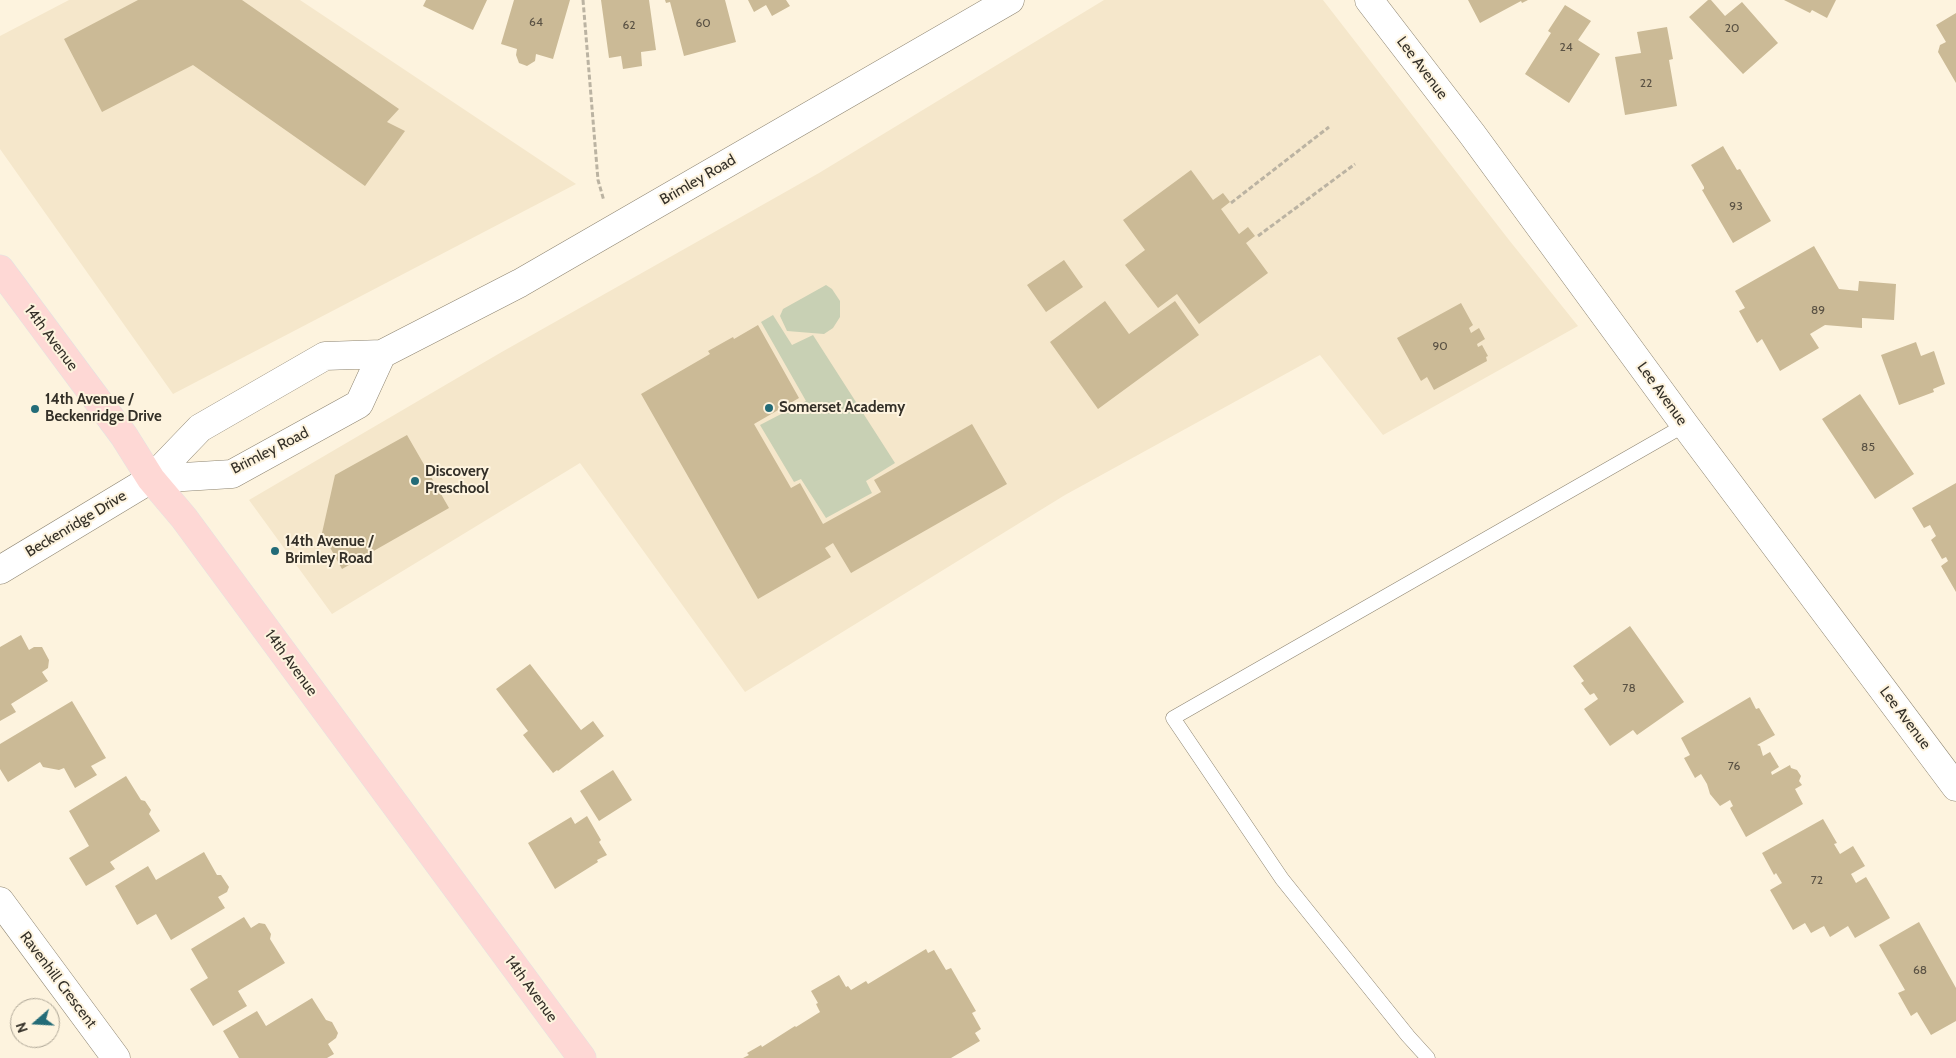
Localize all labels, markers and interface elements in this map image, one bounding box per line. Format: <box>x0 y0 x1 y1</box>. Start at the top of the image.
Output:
house number: 64 <box>529 15 543 29</box>
house number: 60 <box>695 16 711 30</box>
house number: 62 <box>622 18 636 32</box>
house number: 20 <box>1725 21 1739 35</box>
street label: Lee Avenue <box>1393 33 1451 103</box>
house number: 24 <box>1559 40 1573 54</box>
house number: 22 <box>1640 76 1652 90</box>
street label: Brimley Road <box>657 151 739 209</box>
house number: 93 <box>1729 199 1743 213</box>
street label: 14th Avenue <box>20 302 82 374</box>
house number: 89 <box>1811 303 1825 317</box>
house number: 90 <box>1432 339 1448 353</box>
street label: Lee Avenue <box>1633 359 1691 429</box>
place label: 14th Avenue / Beckenridge Drive <box>45 391 162 426</box>
place label: Somerset Academy <box>779 399 905 417</box>
marker: Somerset Academy <box>763 402 775 414</box>
marker: 14th Avenue / Beckenridge Drive <box>29 403 41 415</box>
street label: Brimley Road <box>228 424 312 478</box>
house number: 85 <box>1861 440 1875 454</box>
place label: Discovery Preschool <box>425 463 489 498</box>
marker: Discovery Preschool <box>409 475 421 487</box>
street label: Beckenridge Drive <box>22 487 130 561</box>
place label: 14th Avenue / Brimley Road <box>285 533 374 568</box>
marker: 14th Avenue / Brimley Road <box>269 545 281 557</box>
street label: 14th Avenue <box>261 626 321 700</box>
house number: 78 <box>1622 681 1636 695</box>
street label: Lee Avenue <box>1876 683 1934 753</box>
house number: 76 <box>1728 759 1740 773</box>
house number: 72 <box>1811 873 1823 887</box>
street label: Ravenhill Crescent <box>16 928 100 1032</box>
street label: 14th Avenue <box>501 952 561 1026</box>
house number: 68 <box>1913 963 1927 977</box>
north arrow <box>10 998 60 1048</box>
text: N <box>12 1020 32 1035</box>

